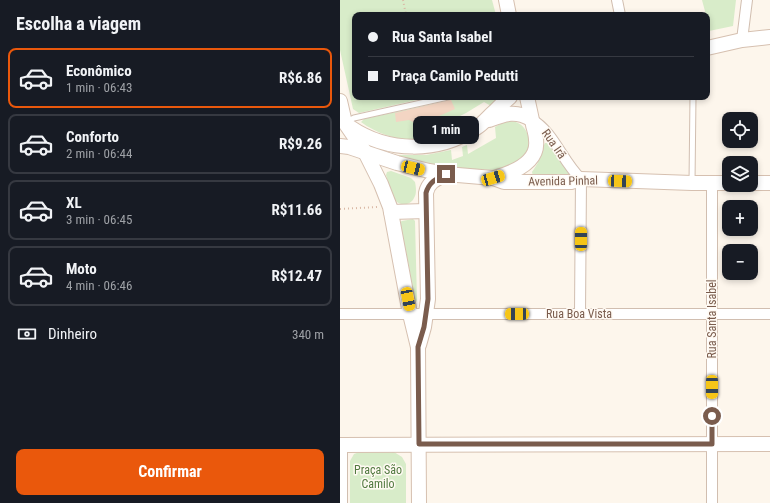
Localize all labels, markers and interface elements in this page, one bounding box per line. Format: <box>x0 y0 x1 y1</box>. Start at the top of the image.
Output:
text: Escolha a viagem <box>16 13 141 34</box>
text: Rua Santa Isabel <box>392 28 492 46</box>
icon: car <box>18 60 54 96</box>
text: Econômico <box>66 62 132 80</box>
text: Praça Camilo Pedutti <box>392 67 518 85</box>
text: R$6.86 <box>279 69 322 87</box>
text: 1 min · 06:43 <box>66 80 132 95</box>
map controls <box>722 112 758 280</box>
button: locate <box>722 112 758 148</box>
callout: 1 min <box>413 116 479 144</box>
text: 1 min <box>432 122 460 137</box>
icon: car <box>18 126 54 162</box>
street label: Rua Irã <box>539 127 569 162</box>
text: Conforto <box>66 128 119 146</box>
text: R$9.26 <box>279 135 322 153</box>
text: 2 min · 06:44 <box>66 146 132 161</box>
button: layers <box>722 156 758 192</box>
car <box>400 159 426 177</box>
route end <box>437 165 455 183</box>
car <box>480 169 506 187</box>
street label: Avenida Pinhal <box>528 173 598 189</box>
car <box>608 175 632 187</box>
icon: car <box>18 192 54 228</box>
text: XL <box>66 194 82 212</box>
button: + <box>722 200 758 236</box>
text: R$11.66 <box>271 201 322 219</box>
text: 3 min · 06:45 <box>66 212 132 227</box>
car <box>575 227 587 251</box>
button: − <box>722 244 758 280</box>
icon: car <box>18 258 54 294</box>
text: Moto <box>66 260 97 278</box>
text: R$12.47 <box>271 267 322 285</box>
text: 4 min · 06:46 <box>66 278 132 293</box>
street label: Rua Santa Isabel <box>705 279 719 359</box>
car <box>400 286 416 312</box>
street label: Rua Boa Vista <box>546 307 612 321</box>
car <box>505 308 529 320</box>
icon: cash <box>16 323 38 345</box>
text: Dinheiro <box>48 325 97 343</box>
text: 340 m <box>292 327 324 342</box>
car <box>706 375 718 399</box>
route start <box>703 407 721 425</box>
button: Confirmar <box>16 449 324 495</box>
park label: Praça São Camilo <box>354 463 402 491</box>

